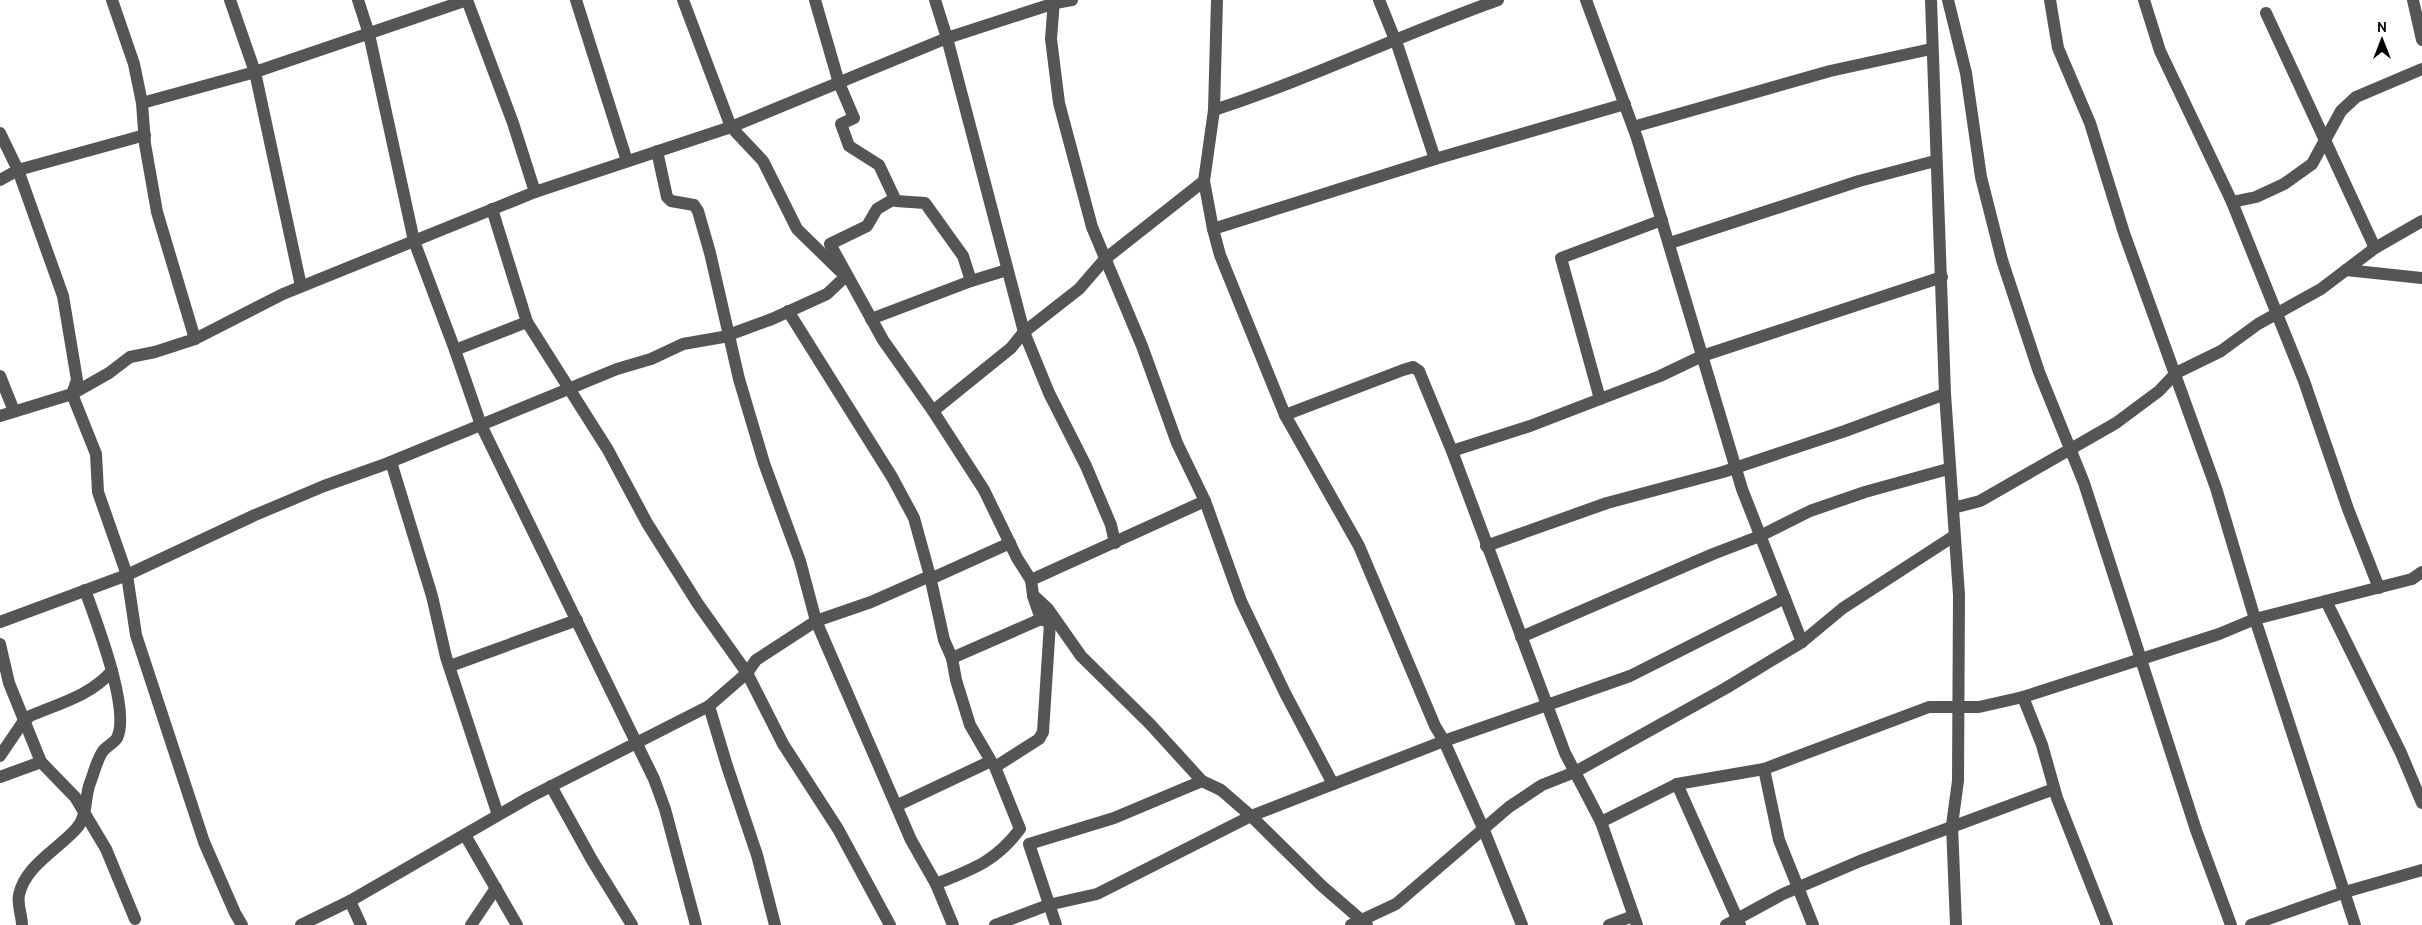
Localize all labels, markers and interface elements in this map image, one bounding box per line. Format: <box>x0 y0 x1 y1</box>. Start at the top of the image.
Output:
north arrow <box>2357 15 2407 65</box>
text: N <box>2377 18 2387 36</box>

